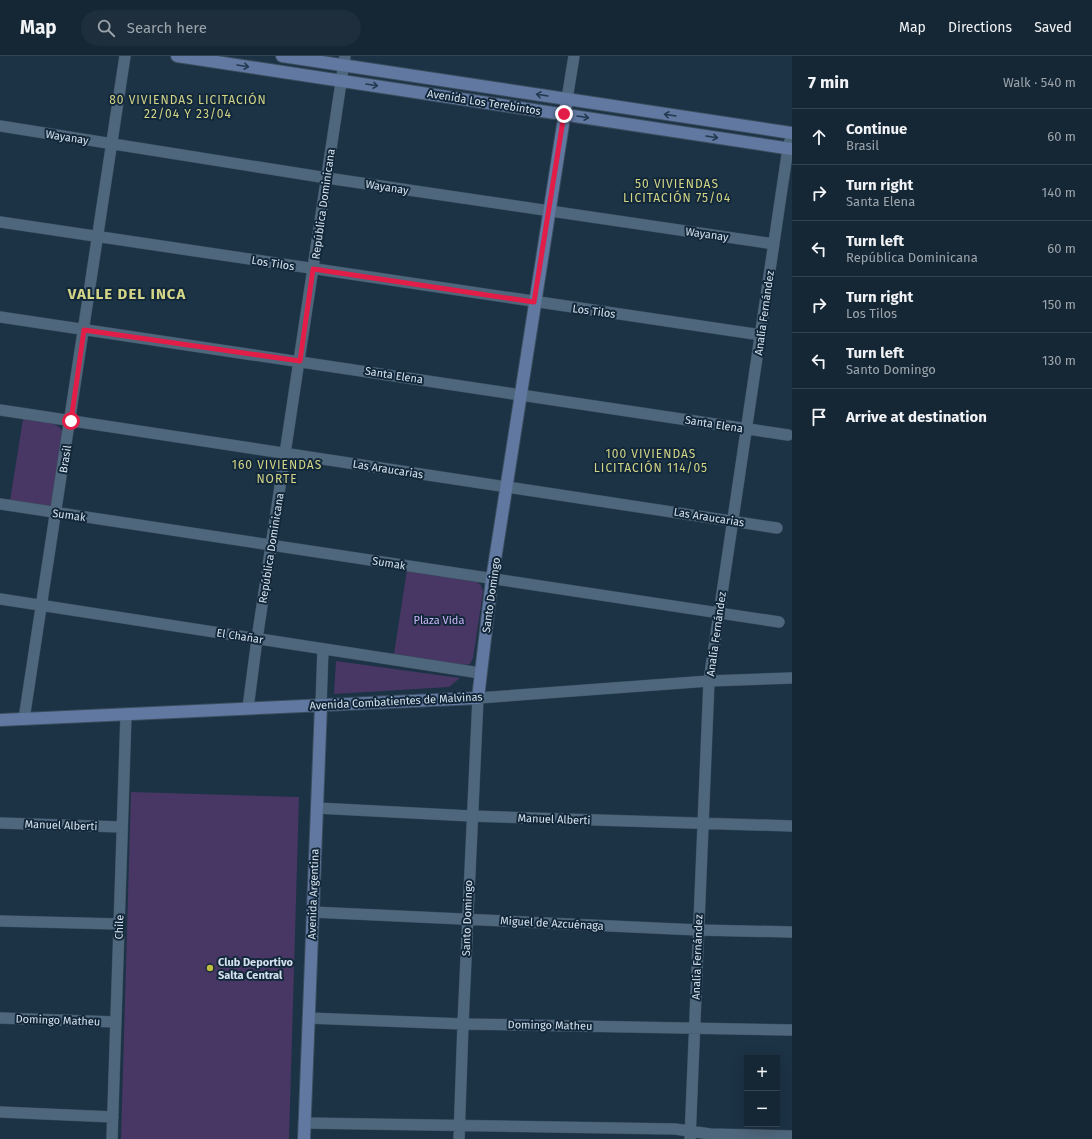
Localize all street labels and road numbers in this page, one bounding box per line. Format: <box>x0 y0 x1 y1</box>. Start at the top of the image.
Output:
street label: Avenida Los Terebintos <box>426 87 542 118</box>
street label: Wayanay <box>44 128 90 147</box>
street label: República Dominicana <box>309 148 338 260</box>
street label: Wayanay <box>364 178 410 197</box>
street label: Wayanay <box>684 225 730 244</box>
street label: Los Tilos <box>251 254 295 273</box>
street label: Analía Fernández <box>752 270 777 356</box>
street label: Los Tilos <box>572 302 616 321</box>
street label: Santa Elena <box>364 364 424 387</box>
street label: Santa Elena <box>684 413 744 436</box>
street label: Brasil <box>57 444 74 474</box>
street label: Las Araucarias <box>352 457 424 481</box>
street label: República Dominicana <box>256 492 287 604</box>
street label: Las Araucarias <box>673 505 745 529</box>
street label: Sumak <box>51 507 87 524</box>
street label: Sumak <box>371 554 407 573</box>
street label: Santo Domingo <box>480 557 503 634</box>
street label: Analía Fernández <box>704 591 729 677</box>
street label: El Chañar <box>216 626 265 647</box>
street label: Avenida Combatientes de Malvinas <box>309 690 483 713</box>
street label: Manuel Alberti <box>517 812 591 827</box>
street label: Manuel Alberti <box>24 818 98 833</box>
street label: Avenida Argentina <box>305 849 322 939</box>
street label: Santo Domingo <box>460 880 475 956</box>
street label: Chile <box>113 914 126 940</box>
street label: Miguel de Azcuénaga <box>500 914 604 933</box>
street label: Analía Fernández <box>690 914 705 1000</box>
street label: Domingo Matheu <box>15 1013 101 1028</box>
street label: Domingo Matheu <box>508 1018 592 1033</box>

